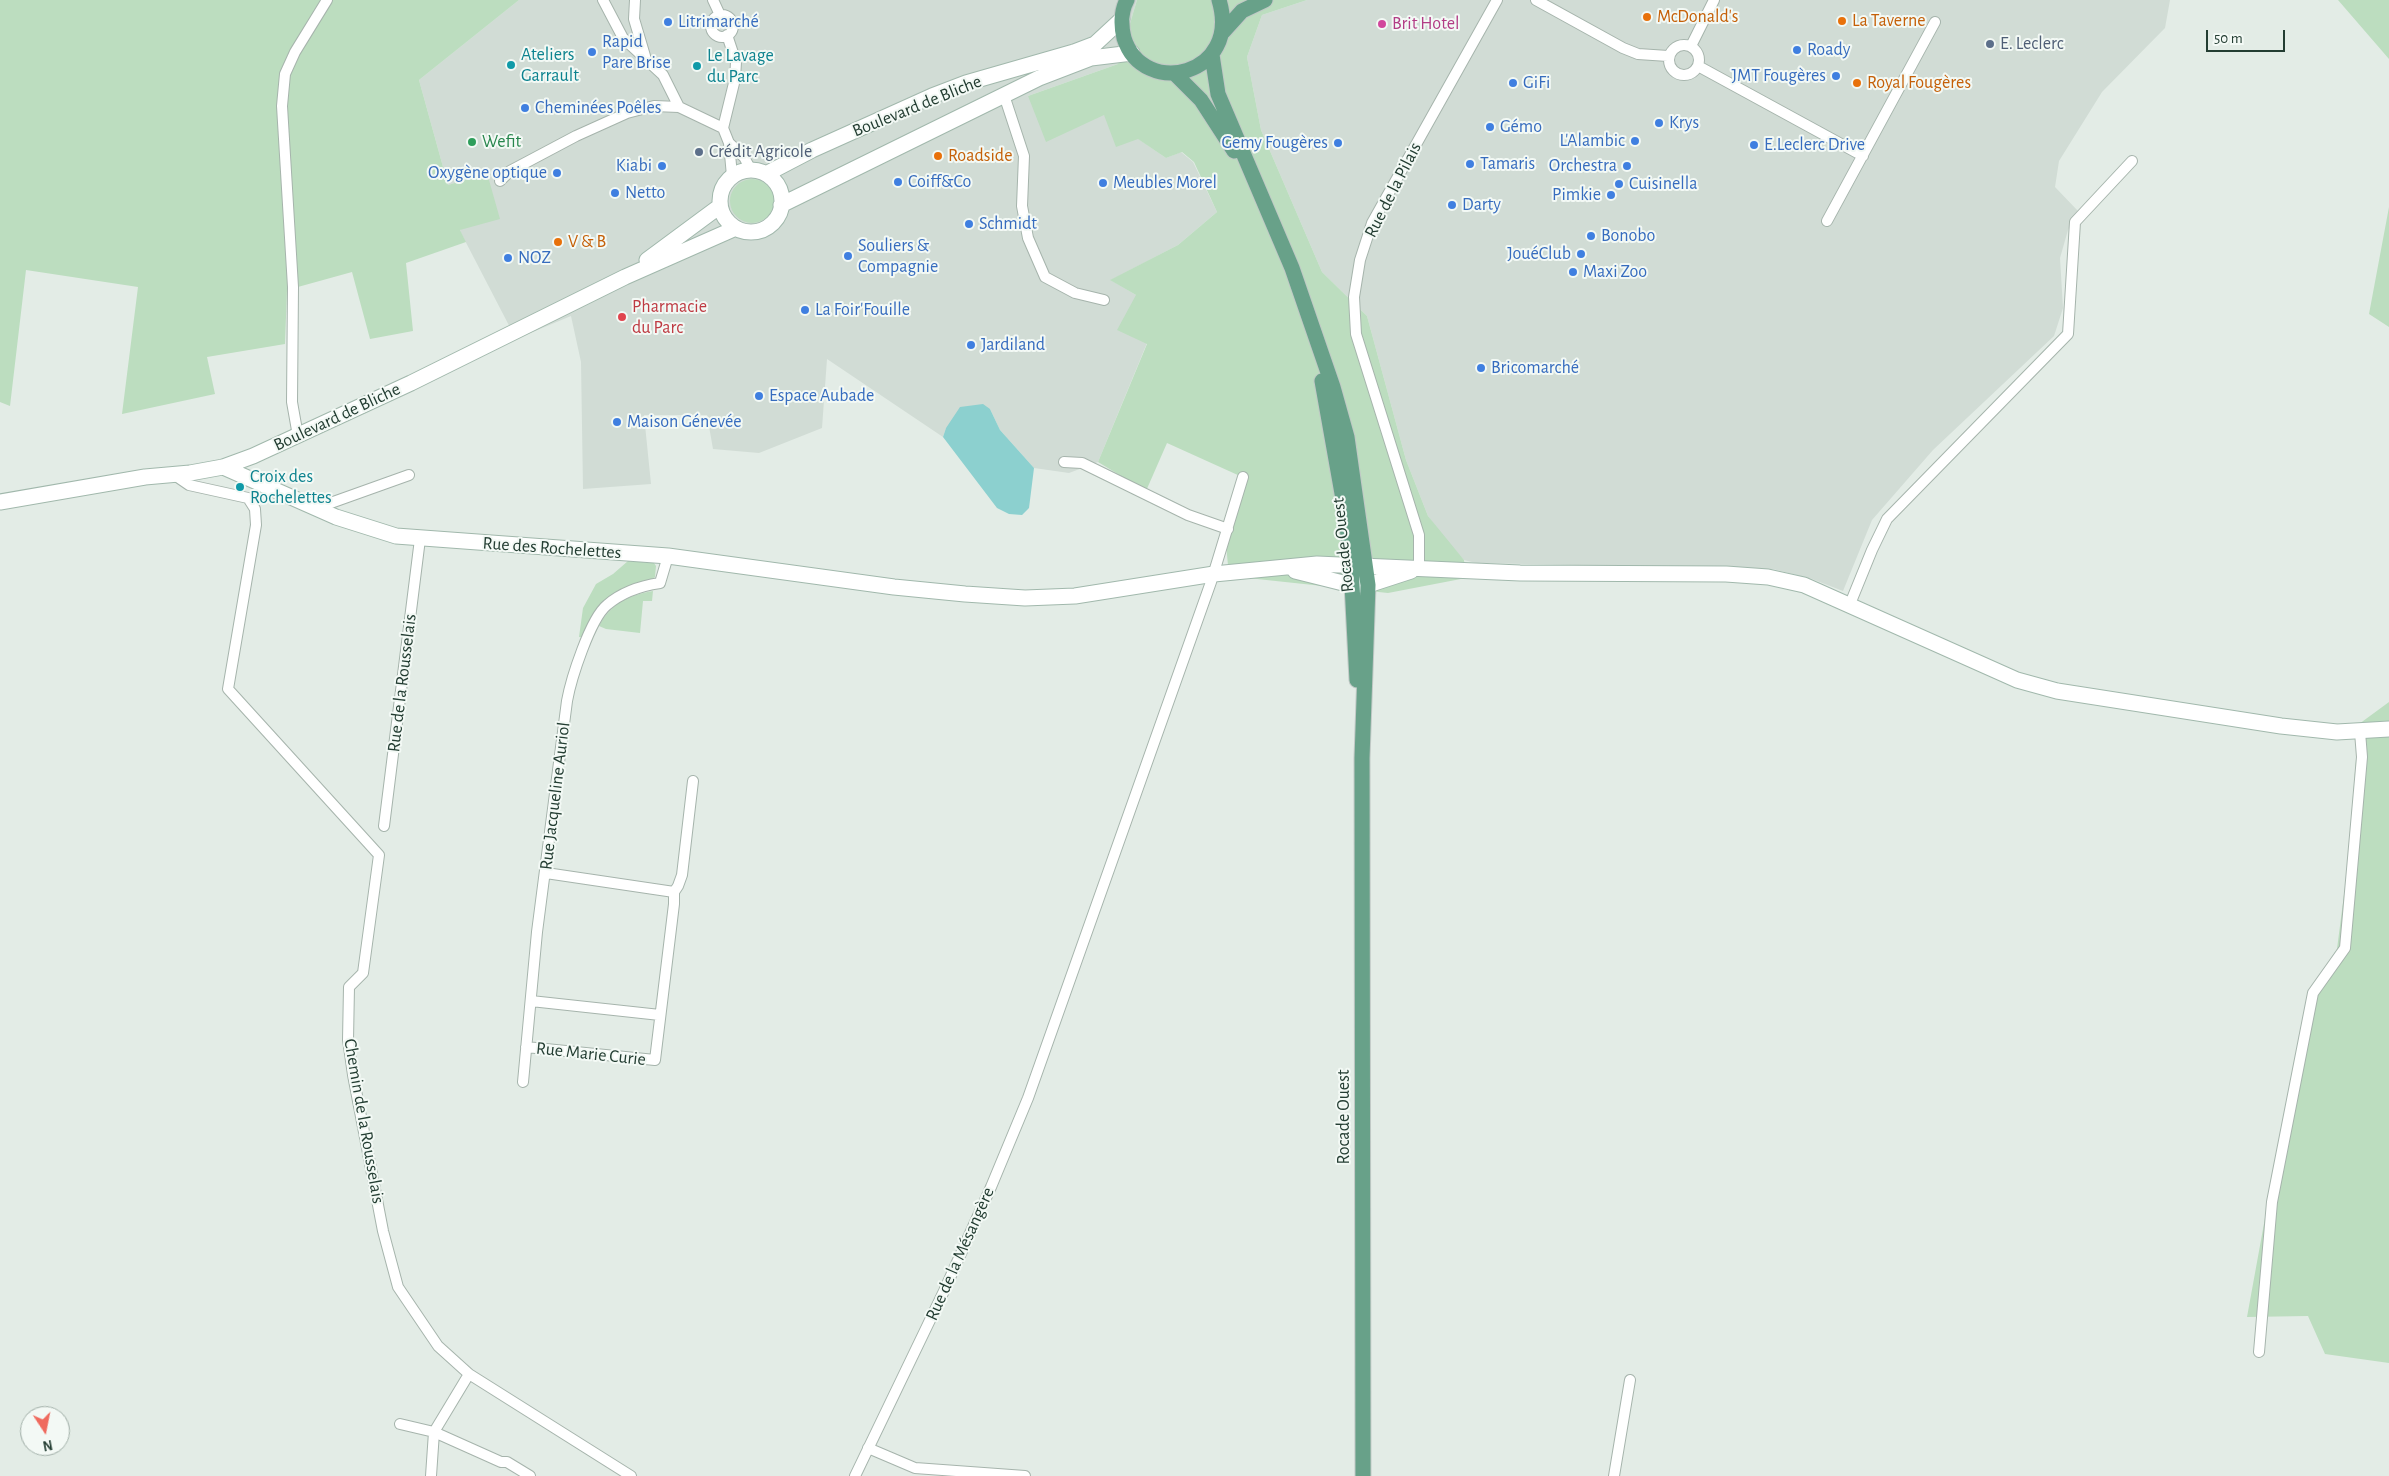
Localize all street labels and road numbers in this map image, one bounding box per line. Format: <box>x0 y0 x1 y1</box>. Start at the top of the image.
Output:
street label: Boulevard de Bliche <box>849 70 985 142</box>
street label: Rue de la Pilais <box>1360 139 1426 241</box>
street label: Boulevard de Bliche <box>270 378 404 456</box>
street label: Rocade Ouest <box>1327 497 1359 593</box>
street label: Rue des Rochelettes <box>482 532 622 564</box>
street label: Rue de la Rousselais <box>383 613 421 753</box>
street label: Rue Jacqueline Auriol <box>535 721 575 871</box>
street label: Chemin de la Rousselais <box>339 1037 389 1205</box>
street label: Rue Marie Curie <box>535 1037 647 1071</box>
street label: Rocade Ouest <box>1333 1069 1355 1165</box>
street label: Rue de la Mésangère <box>921 1184 999 1324</box>

